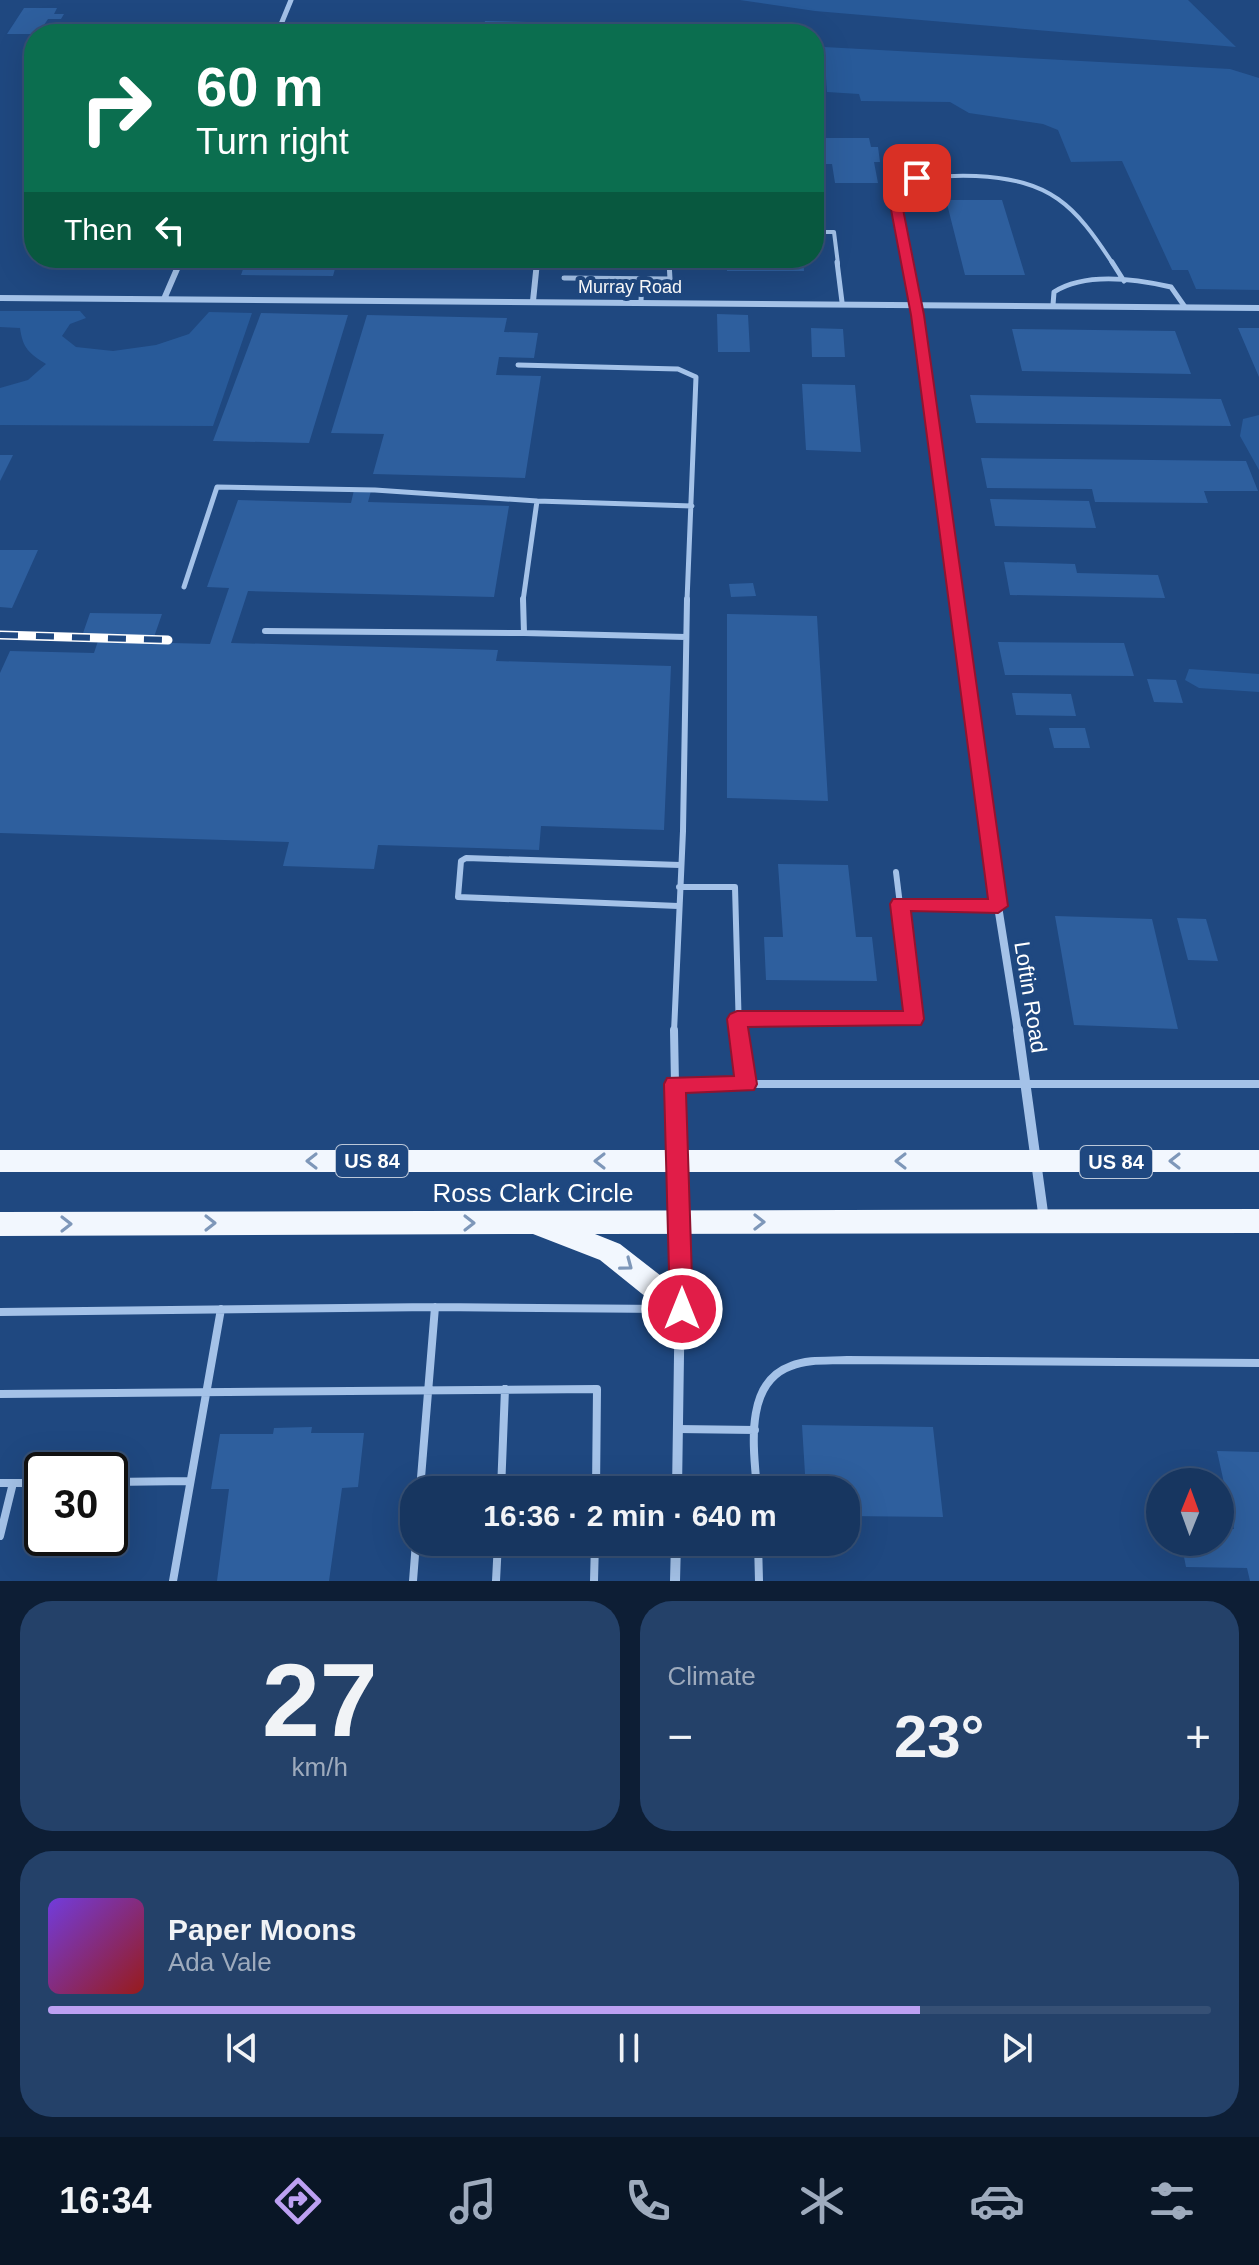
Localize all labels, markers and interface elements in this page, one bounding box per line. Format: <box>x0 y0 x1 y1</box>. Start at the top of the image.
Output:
text: 60 m <box>196 55 324 118</box>
icon: right <box>64 56 168 160</box>
text: Turn right <box>196 121 349 162</box>
pin <box>883 144 951 212</box>
icon: arrive <box>895 156 939 200</box>
icon: left <box>148 208 192 252</box>
text: Then <box>64 213 132 246</box>
street label: Murray Road <box>578 277 682 297</box>
street label: Loftin Road <box>1009 940 1052 1055</box>
road number: US 84 <box>336 1145 408 1177</box>
road number: US 84 <box>1080 1146 1152 1178</box>
one-way arrow <box>305 1152 318 1170</box>
one-way arrow <box>593 1152 606 1170</box>
one-way arrow <box>894 1152 907 1170</box>
one-way arrow <box>1168 1152 1181 1170</box>
street label: Ross Clark Circle <box>433 1178 633 1208</box>
one-way arrow <box>753 1213 766 1231</box>
one-way arrow <box>204 1214 217 1232</box>
one-way arrow <box>463 1214 476 1232</box>
one-way arrow <box>60 1215 73 1233</box>
one-way arrow <box>618 1255 633 1269</box>
position arrow <box>640 1267 724 1351</box>
speed limit sign: 30 <box>24 1452 128 1556</box>
north arrow <box>1146 1468 1234 1556</box>
map controls <box>1146 1468 1234 1556</box>
text: 16:36 · 2 min · 640 m <box>483 1499 777 1532</box>
text: 27 <box>262 1642 378 1758</box>
text: Climate <box>668 1661 756 1691</box>
text: 23° <box>894 1703 985 1770</box>
text: − <box>668 1712 693 1761</box>
text: + <box>1185 1712 1211 1761</box>
text: km/h <box>292 1752 348 1782</box>
text: Paper Moons <box>168 1913 356 1946</box>
text: Ada Vale <box>168 1947 272 1977</box>
icon: previous <box>220 2026 264 2070</box>
icon: pause <box>607 2026 651 2070</box>
icon: next <box>995 2026 1039 2070</box>
icon: directions <box>270 2173 326 2229</box>
icon: music <box>445 2173 501 2229</box>
icon: phone <box>620 2173 676 2229</box>
icon: climate <box>794 2173 850 2229</box>
icon: car <box>969 2173 1025 2229</box>
icon: filters <box>1144 2173 1200 2229</box>
text: 16:34 <box>59 2180 151 2221</box>

